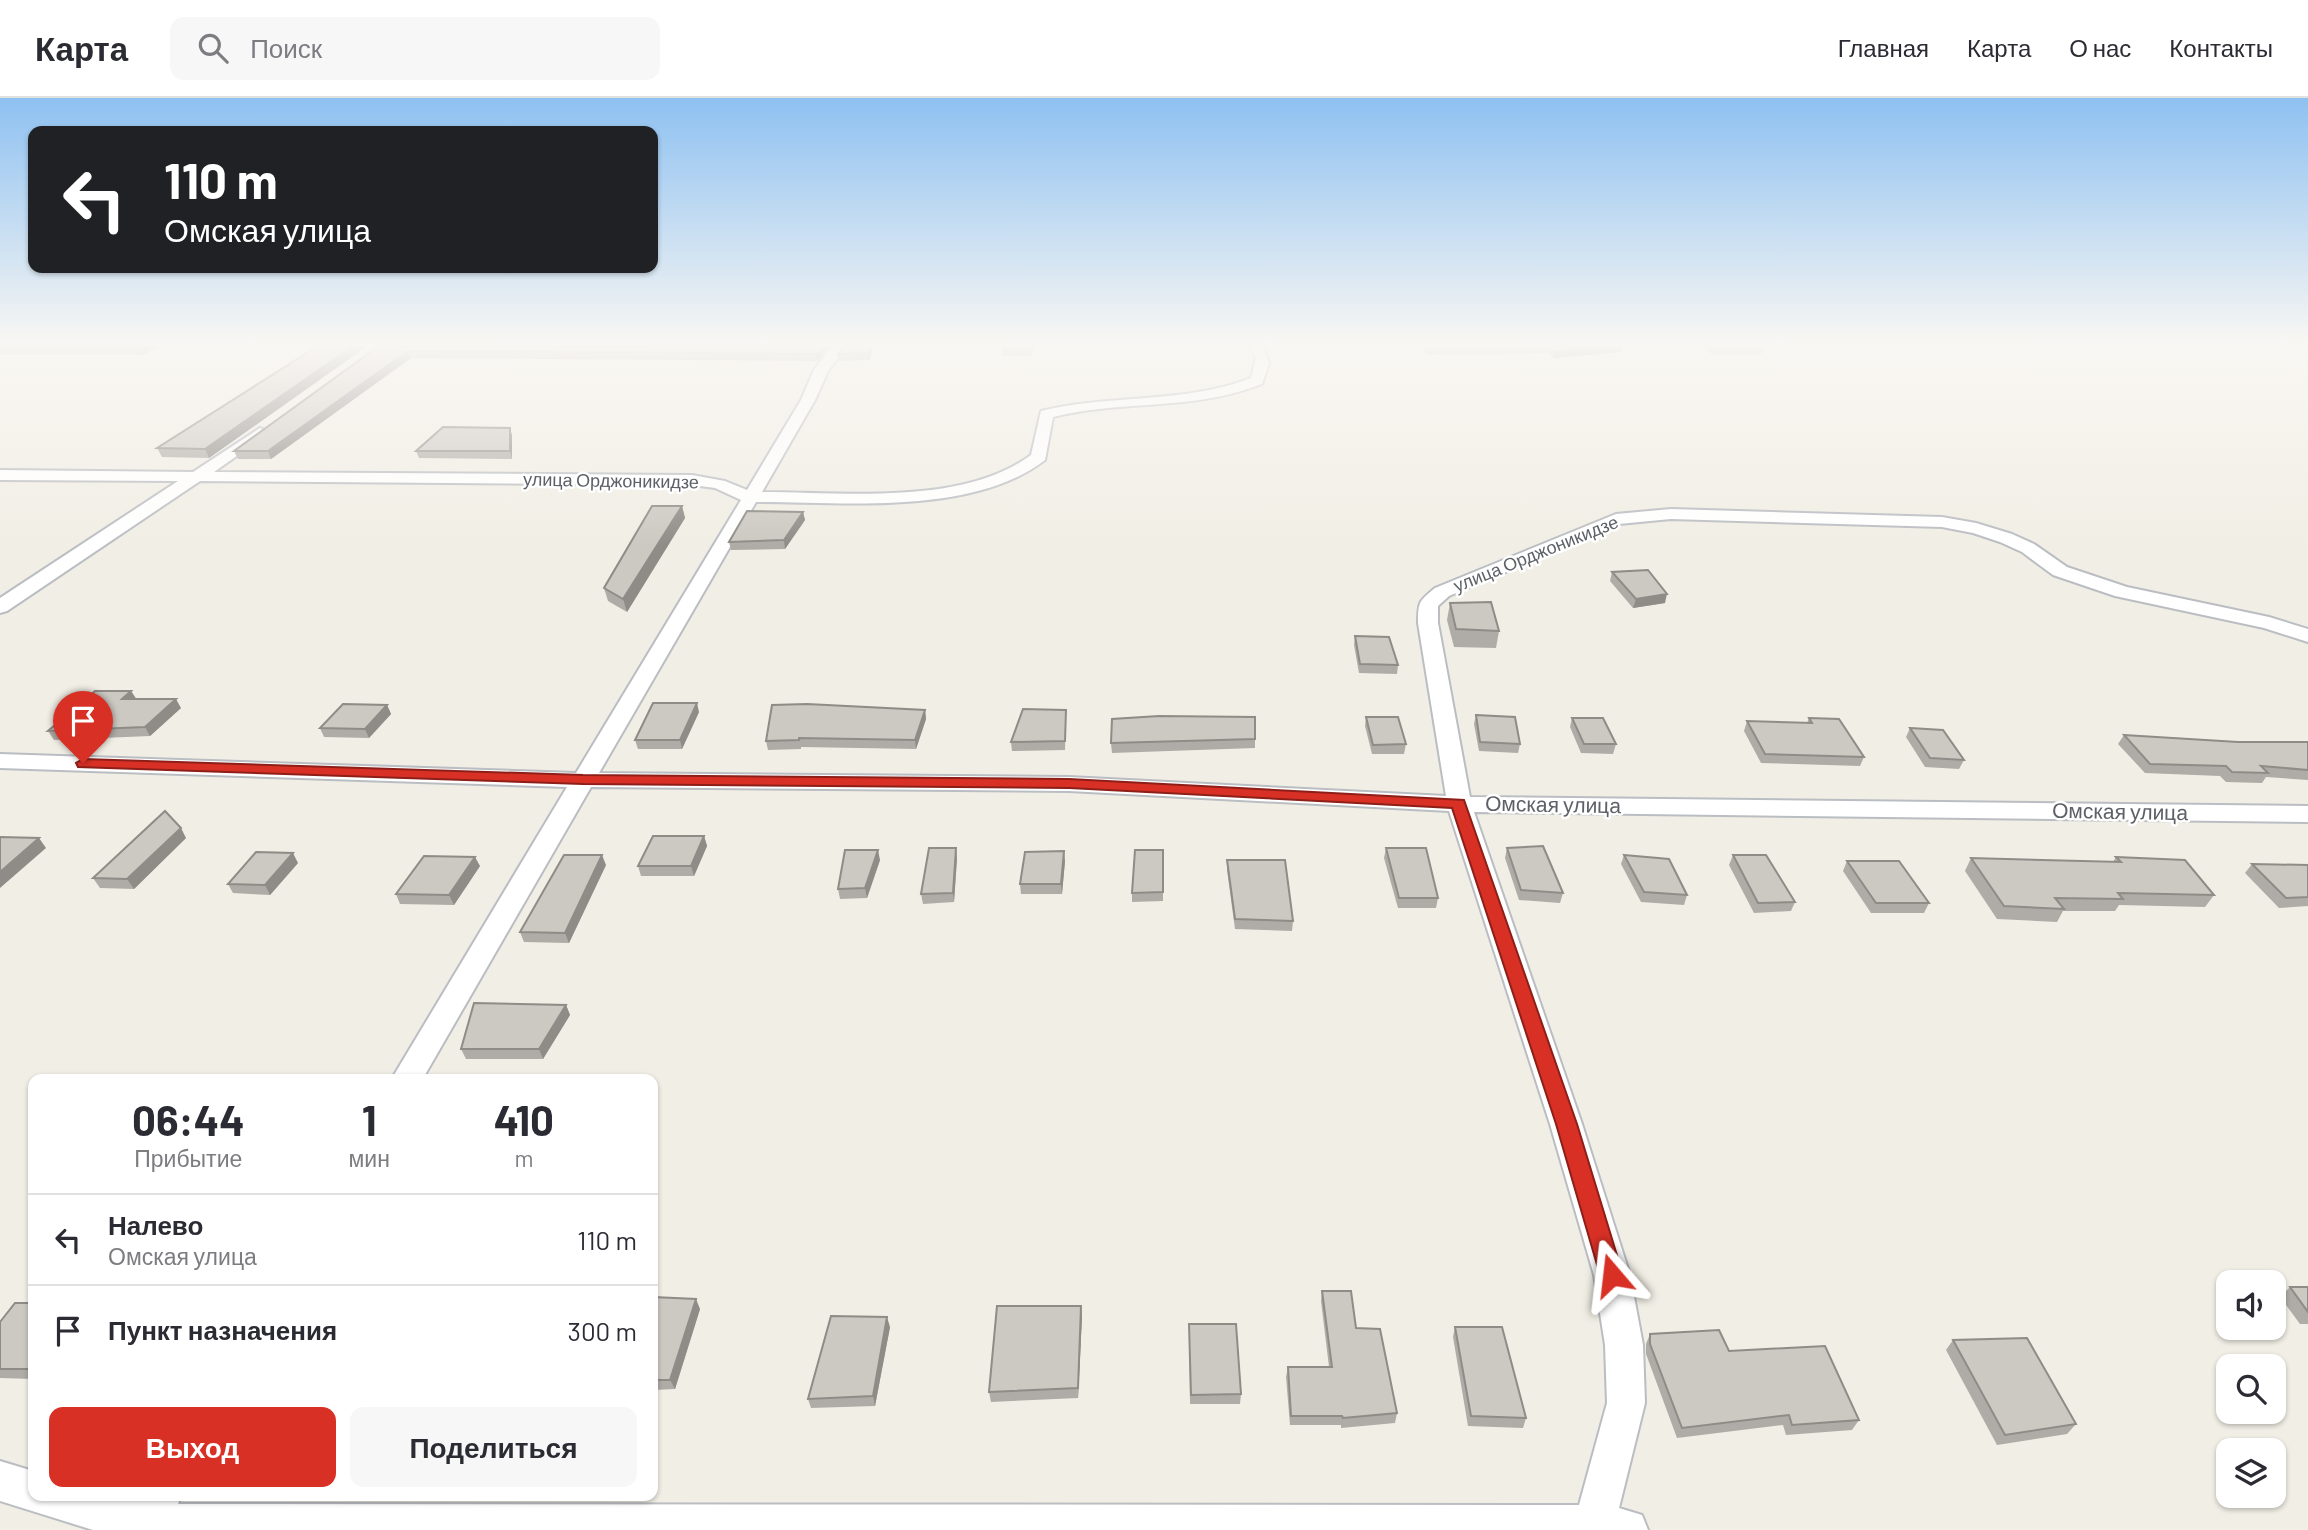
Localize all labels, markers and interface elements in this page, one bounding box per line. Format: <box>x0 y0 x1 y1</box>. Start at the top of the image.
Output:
search box <box>170 17 660 80</box>
text: Карта <box>35 28 128 68</box>
icon: search <box>194 29 232 67</box>
text: Поиск <box>250 32 322 63</box>
text: Главная <box>1838 33 1929 62</box>
text: Карта <box>1967 33 2031 62</box>
text: О нас <box>2069 33 2131 62</box>
text: Контакты <box>2169 33 2273 62</box>
text: 110 m <box>164 150 278 209</box>
icon: left <box>49 154 140 245</box>
text: Омская улица <box>164 210 371 248</box>
street label: улица Орджоникидзе <box>523 467 699 493</box>
street label: улица Орджоникидзе <box>1450 510 1621 596</box>
pin <box>53 691 113 763</box>
icon: arrive <box>64 702 102 740</box>
street label: Омская улица <box>1485 790 1622 817</box>
street label: Омская улица <box>2052 797 2189 824</box>
text: 06:44 <box>132 1094 245 1144</box>
text: 1 <box>362 1094 377 1144</box>
text: 410 <box>494 1094 554 1144</box>
text: Прибытие <box>134 1144 242 1172</box>
text: мин <box>349 1144 390 1172</box>
text: m <box>514 1144 533 1172</box>
text: Налево <box>108 1209 203 1240</box>
icon: left <box>49 1221 87 1259</box>
text: 110 m <box>577 1224 637 1255</box>
position arrow <box>1575 1238 1649 1312</box>
text: Омская улица <box>108 1242 257 1270</box>
map controls <box>2216 1270 2286 1508</box>
button: sound <box>2216 1270 2286 1340</box>
icon: arrive <box>49 1312 87 1350</box>
text: Пункт назначения <box>108 1314 337 1345</box>
text: 300 m <box>568 1315 637 1346</box>
button: search <box>2216 1354 2286 1424</box>
button: Выход <box>49 1407 336 1487</box>
button: Поделиться <box>350 1407 637 1487</box>
button: layers <box>2216 1438 2286 1508</box>

